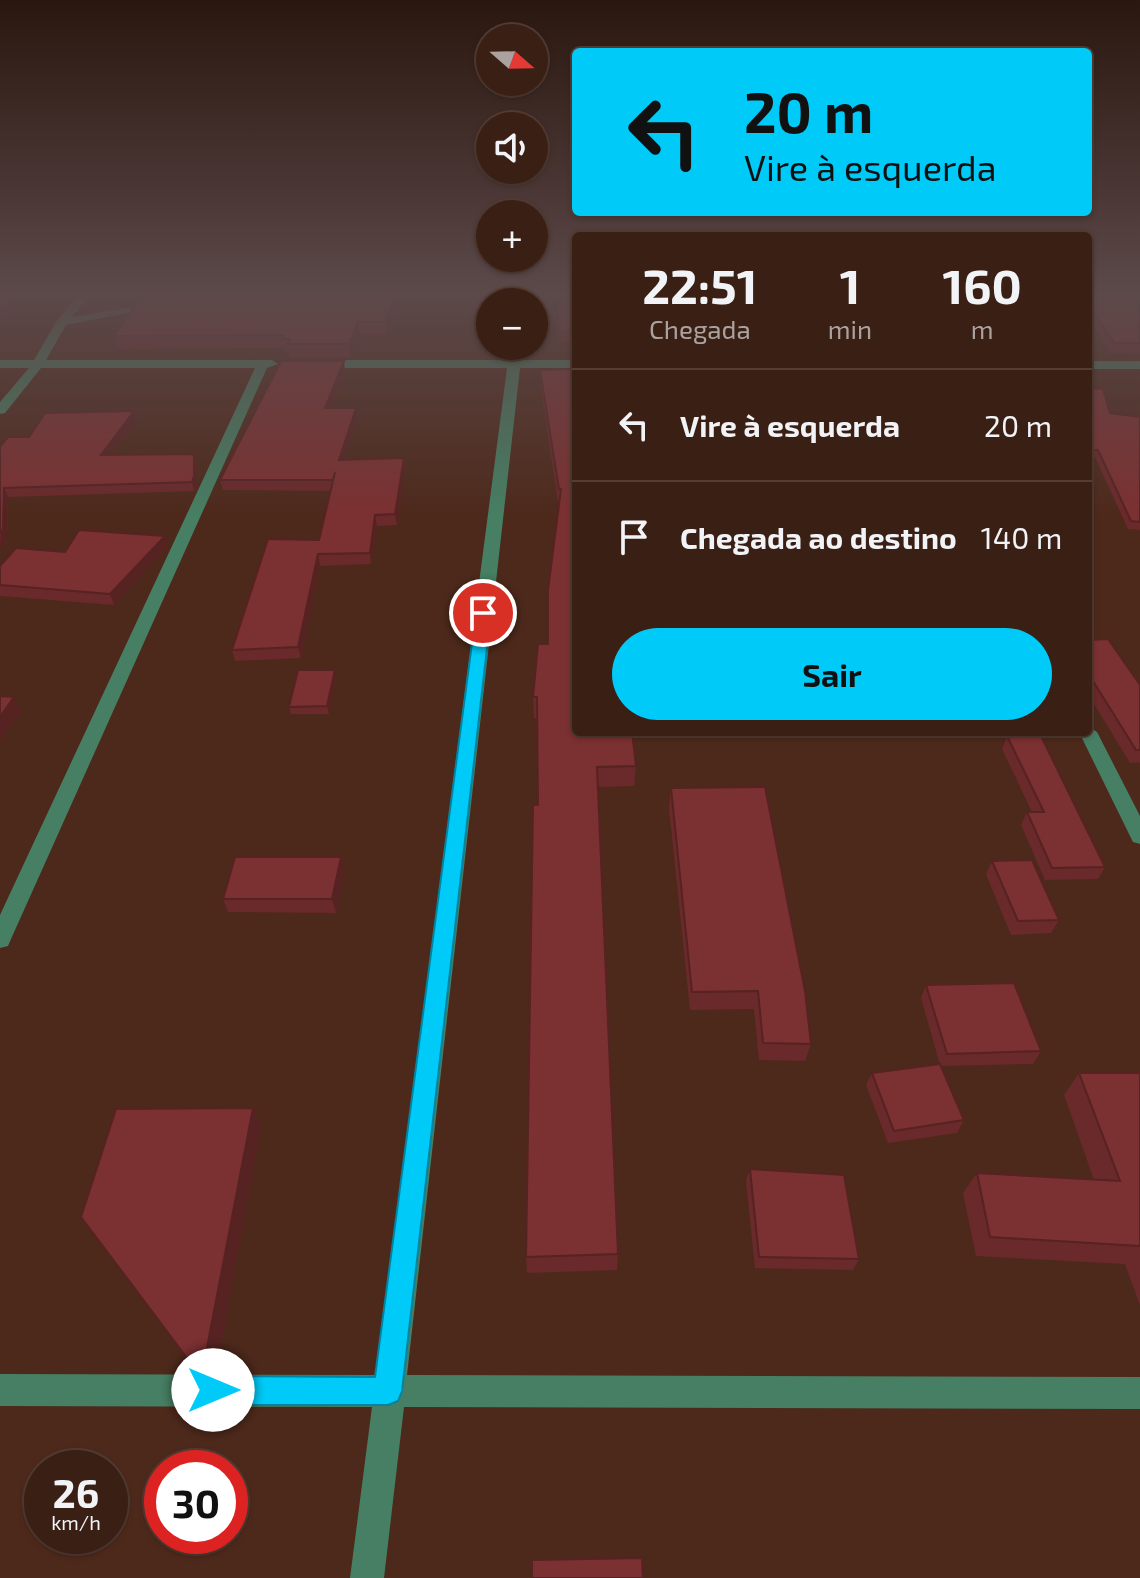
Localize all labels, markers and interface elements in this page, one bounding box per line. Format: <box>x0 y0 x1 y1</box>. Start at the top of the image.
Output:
north arrow <box>476 24 548 96</box>
map controls <box>476 24 548 360</box>
text: 20 m <box>744 77 873 144</box>
icon: left <box>612 80 716 184</box>
button: sound <box>476 112 548 184</box>
text: Vire à esquerda <box>744 145 996 188</box>
button: + <box>476 200 548 272</box>
text: 22:51 <box>642 256 758 314</box>
text: 1 <box>840 256 860 314</box>
text: 160 <box>942 256 1022 314</box>
button: − <box>476 288 548 360</box>
text: Chegada <box>649 313 751 344</box>
text: min <box>828 313 872 344</box>
text: m <box>971 313 993 344</box>
icon: left <box>612 403 656 447</box>
text: Vire à esquerda <box>680 407 900 443</box>
text: 20 m <box>984 407 1052 443</box>
icon: arrive <box>612 515 656 559</box>
text: Chegada ao destino <box>680 519 957 555</box>
text: 140 m <box>981 519 1062 555</box>
pin <box>449 579 517 647</box>
icon: arrive <box>461 591 505 635</box>
button: Sair <box>612 628 1052 720</box>
position arrow <box>171 1348 255 1432</box>
speed limit sign: 30 <box>144 1450 248 1554</box>
text: 26 <box>53 1468 99 1516</box>
text: km/h <box>51 1510 101 1534</box>

